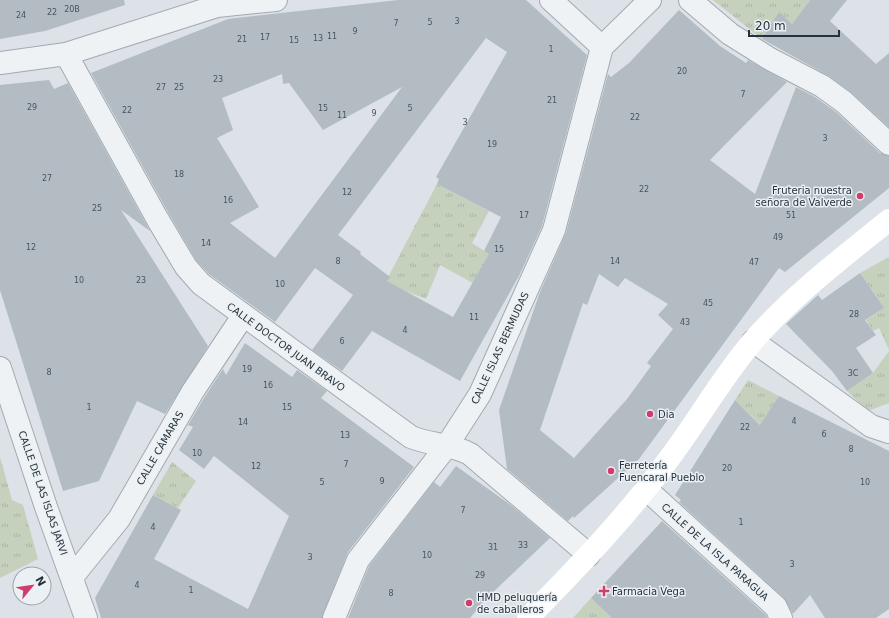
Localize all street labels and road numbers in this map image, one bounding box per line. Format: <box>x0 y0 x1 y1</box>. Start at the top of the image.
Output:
street label: CALLE ISLAS BERMUDAS <box>469 290 531 406</box>
street label: CALLE DOCTOR JUAN BRAVO <box>225 301 347 394</box>
street label: CALLE CÁMARAS <box>133 409 186 487</box>
street label: CALLE DE LAS ISLAS JARVI <box>16 429 70 557</box>
street label: CALLE DE LA ISLA PARAGUA <box>659 501 771 603</box>

